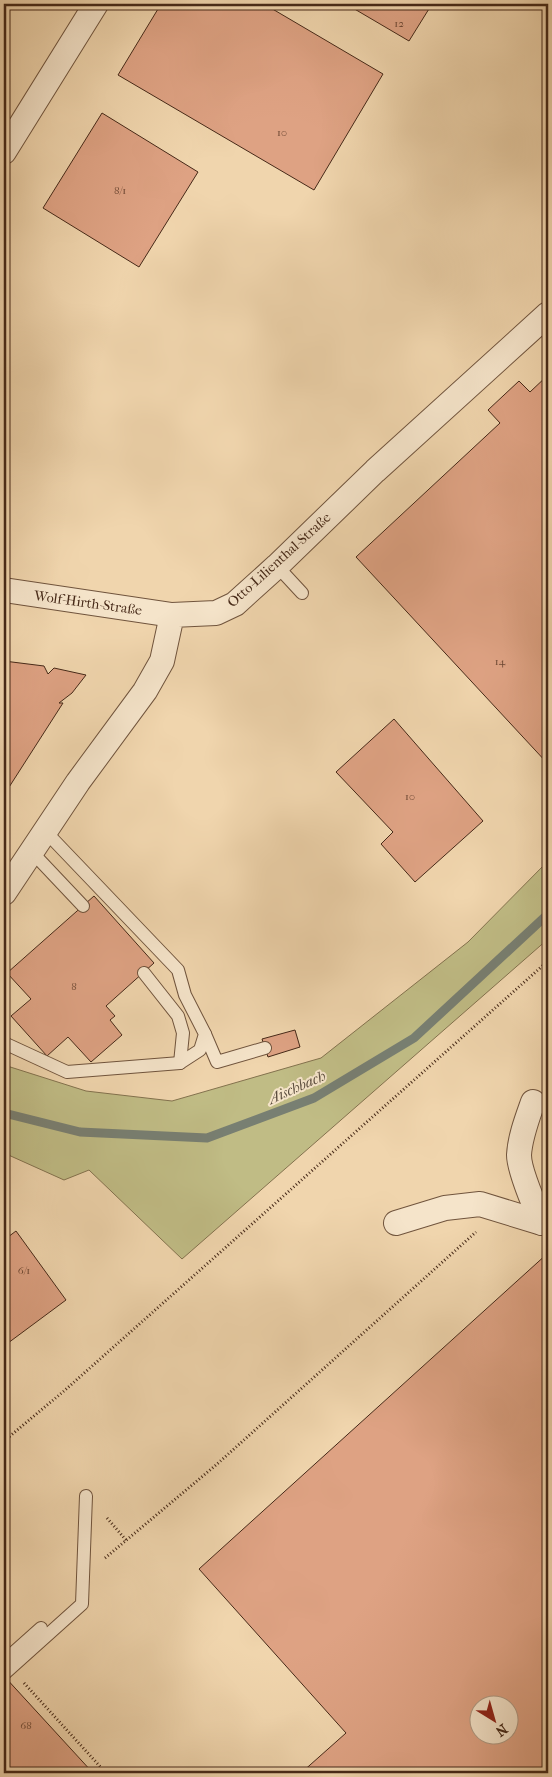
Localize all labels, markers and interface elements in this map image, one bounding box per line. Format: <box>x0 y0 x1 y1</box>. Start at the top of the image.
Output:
house number: 12 <box>394 17 404 30</box>
house number: 10 <box>277 126 287 139</box>
house number: 8/1 <box>114 184 126 197</box>
street label: Otto-Lilienthal-Straße <box>224 509 334 611</box>
street label: Wolf-Hirth-Straße <box>32 587 143 619</box>
house number: 14 <box>495 655 506 668</box>
house number: 10 <box>405 790 415 803</box>
house number: 8 <box>71 980 77 993</box>
water label: Aischbach <box>264 1066 329 1108</box>
house number: 6/1 <box>18 1264 30 1277</box>
north arrow <box>470 1694 520 1744</box>
house number: 68 <box>20 1719 32 1732</box>
text: N <box>492 1720 511 1740</box>

